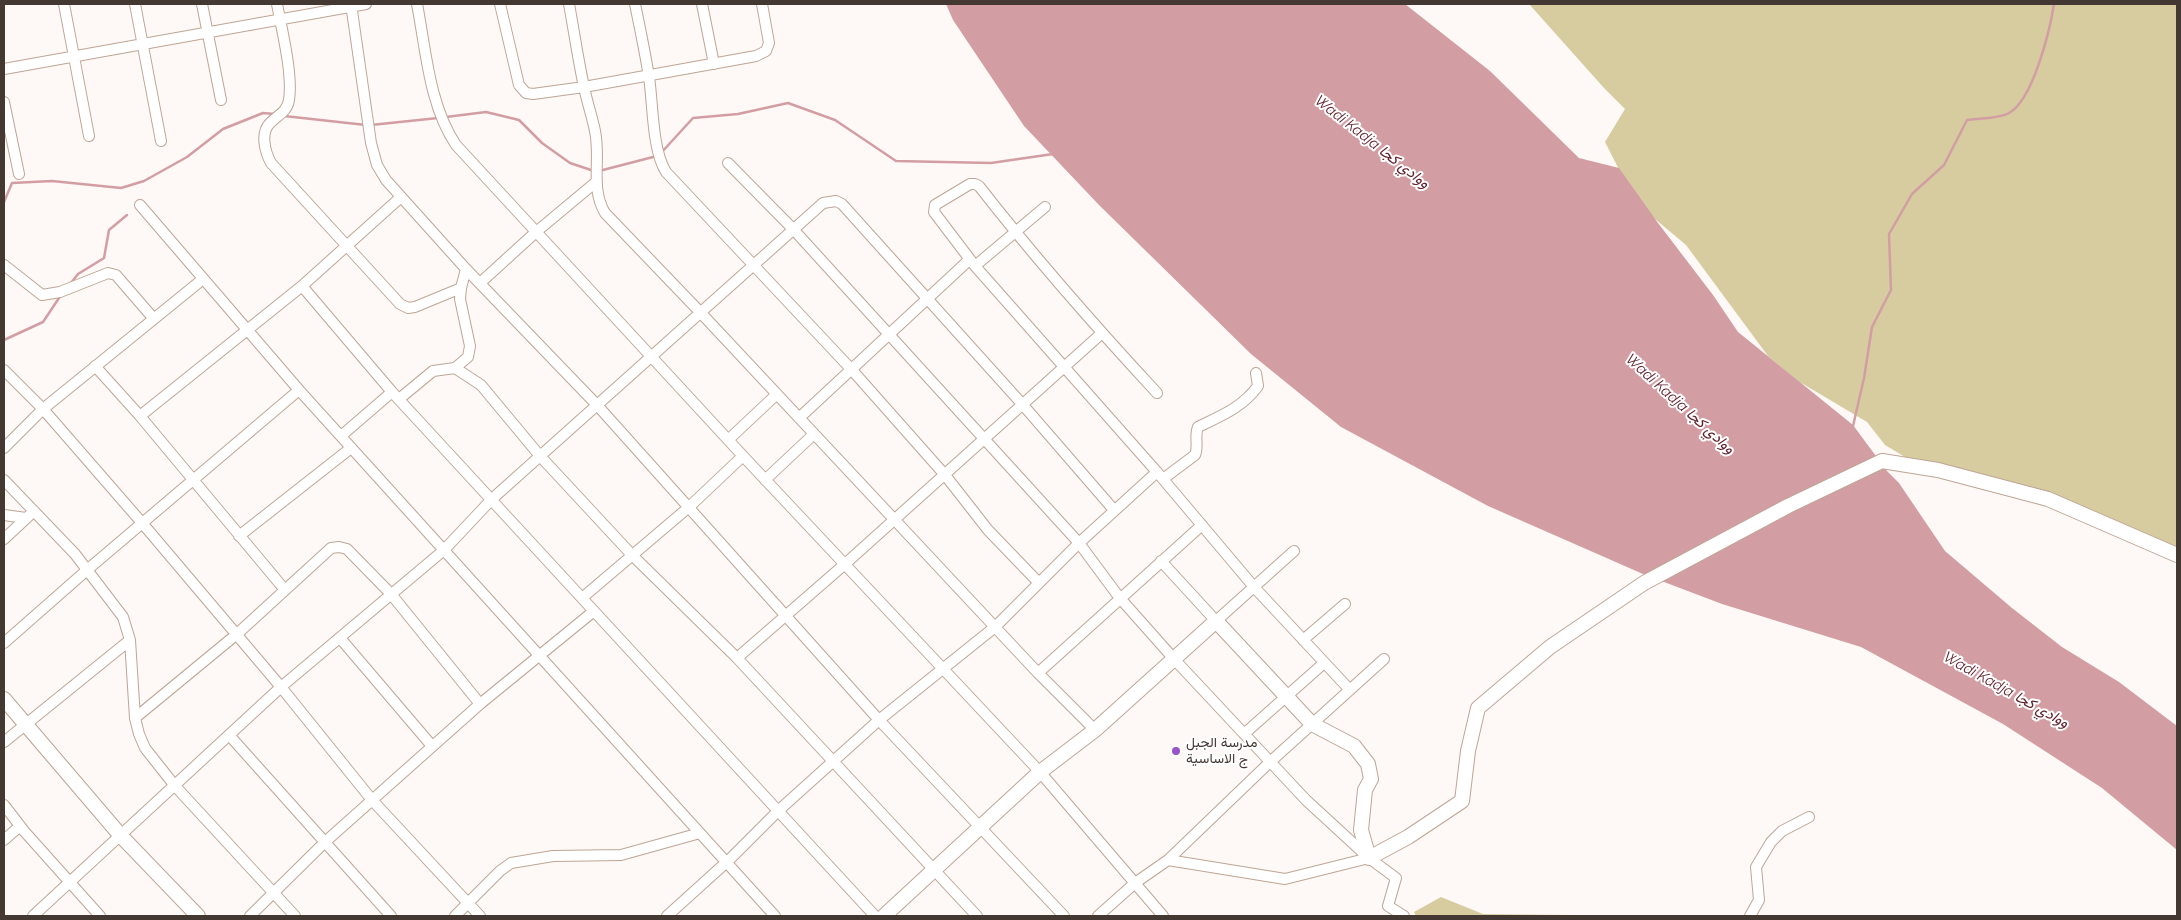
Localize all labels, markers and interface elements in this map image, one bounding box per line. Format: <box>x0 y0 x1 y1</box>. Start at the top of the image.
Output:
water label: Wadi Kadja ووادي كجا <box>1311 92 1433 192</box>
water label: Wadi Kadja ووادي كجا <box>1622 350 1738 458</box>
water label: Wadi Kadja ووادي كجا <box>1940 648 2072 732</box>
place label: مدرسة الجبل ج الاساسية <box>1186 735 1258 768</box>
marker: مدرسة الجبل ج الاساسية <box>1170 745 1182 757</box>

